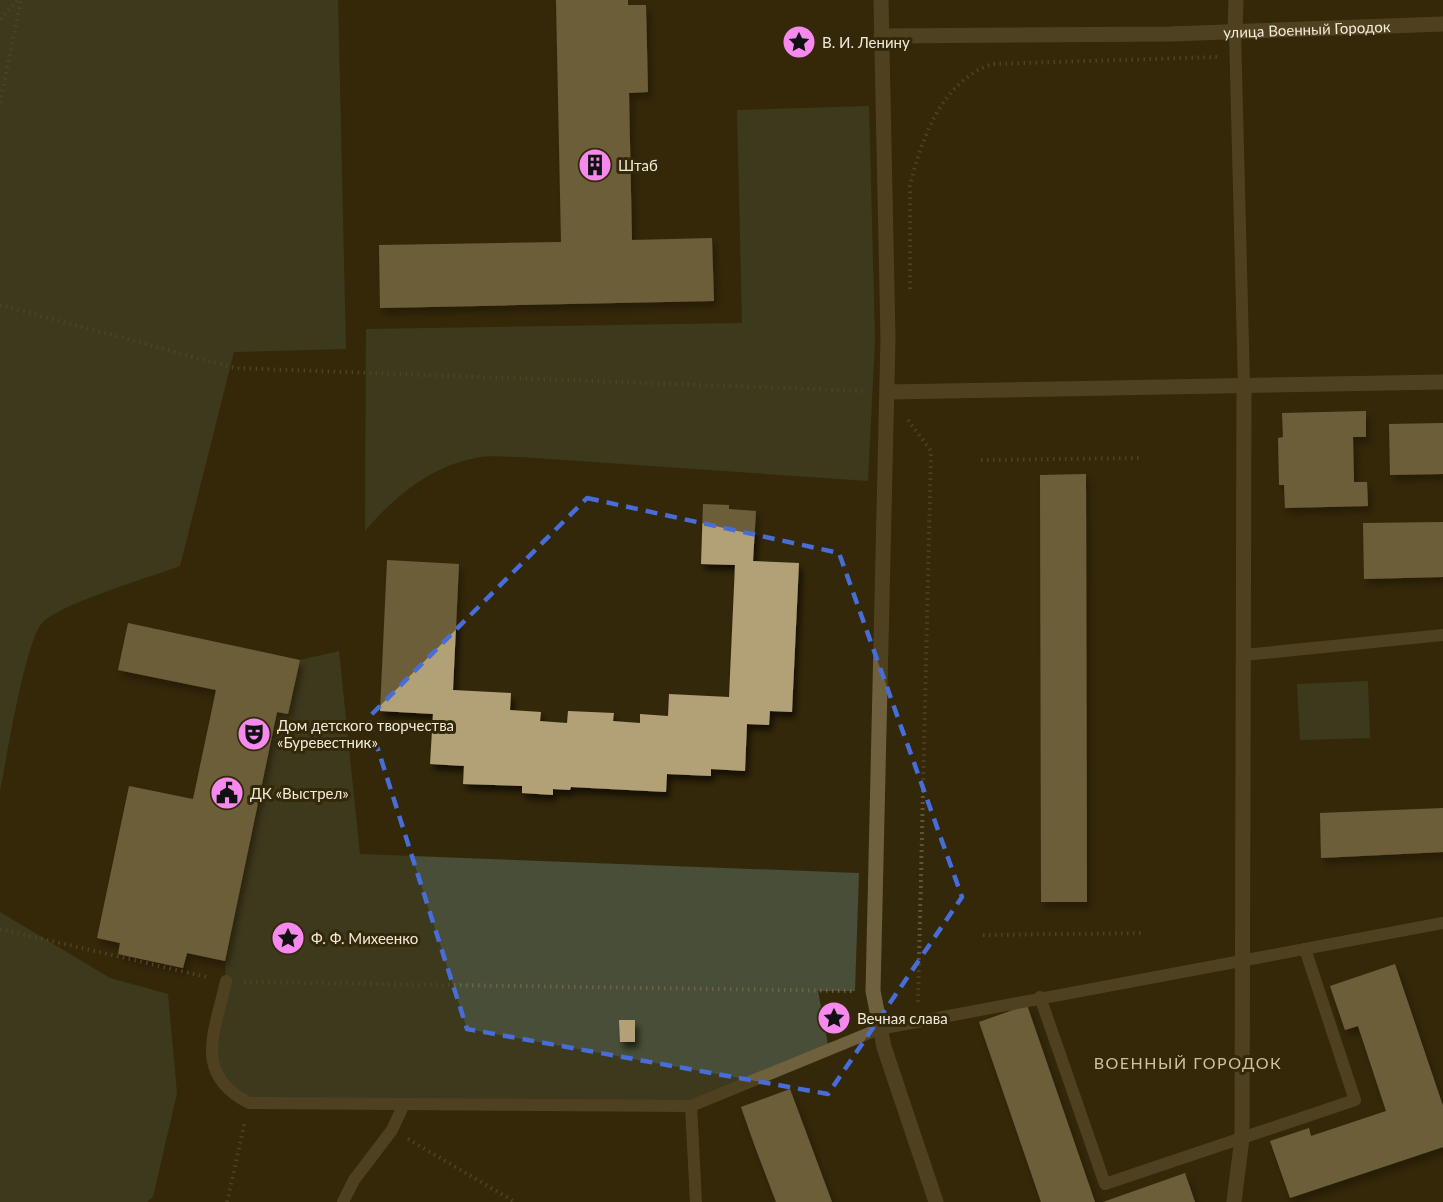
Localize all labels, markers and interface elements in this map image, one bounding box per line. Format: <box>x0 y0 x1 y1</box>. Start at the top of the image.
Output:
street label: улица Военный Городок <box>1223 17 1391 41</box>
place icon: В. И. Ленину <box>781 24 817 60</box>
place label: В. И. Ленину <box>822 33 910 51</box>
building icon: Штаб <box>577 147 613 183</box>
place label: Штаб <box>618 156 658 174</box>
theatre icon: Дом детского творчества «Буревестник» <box>236 716 272 752</box>
place label: Дом детского творчества «Буревестник» <box>277 716 454 751</box>
public building icon: ДК «Выстрел» <box>209 775 245 811</box>
place label: ДК «Выстрел» <box>250 784 349 802</box>
place icon: Ф. Ф. Михеенко <box>270 920 306 956</box>
place label: Ф. Ф. Михеенко <box>311 929 418 947</box>
place icon: Вечная слава <box>816 1000 852 1036</box>
place label: Вечная слава <box>857 1009 948 1027</box>
district label: ВОЕННЫЙ ГОРОДОК <box>1094 1053 1282 1072</box>

